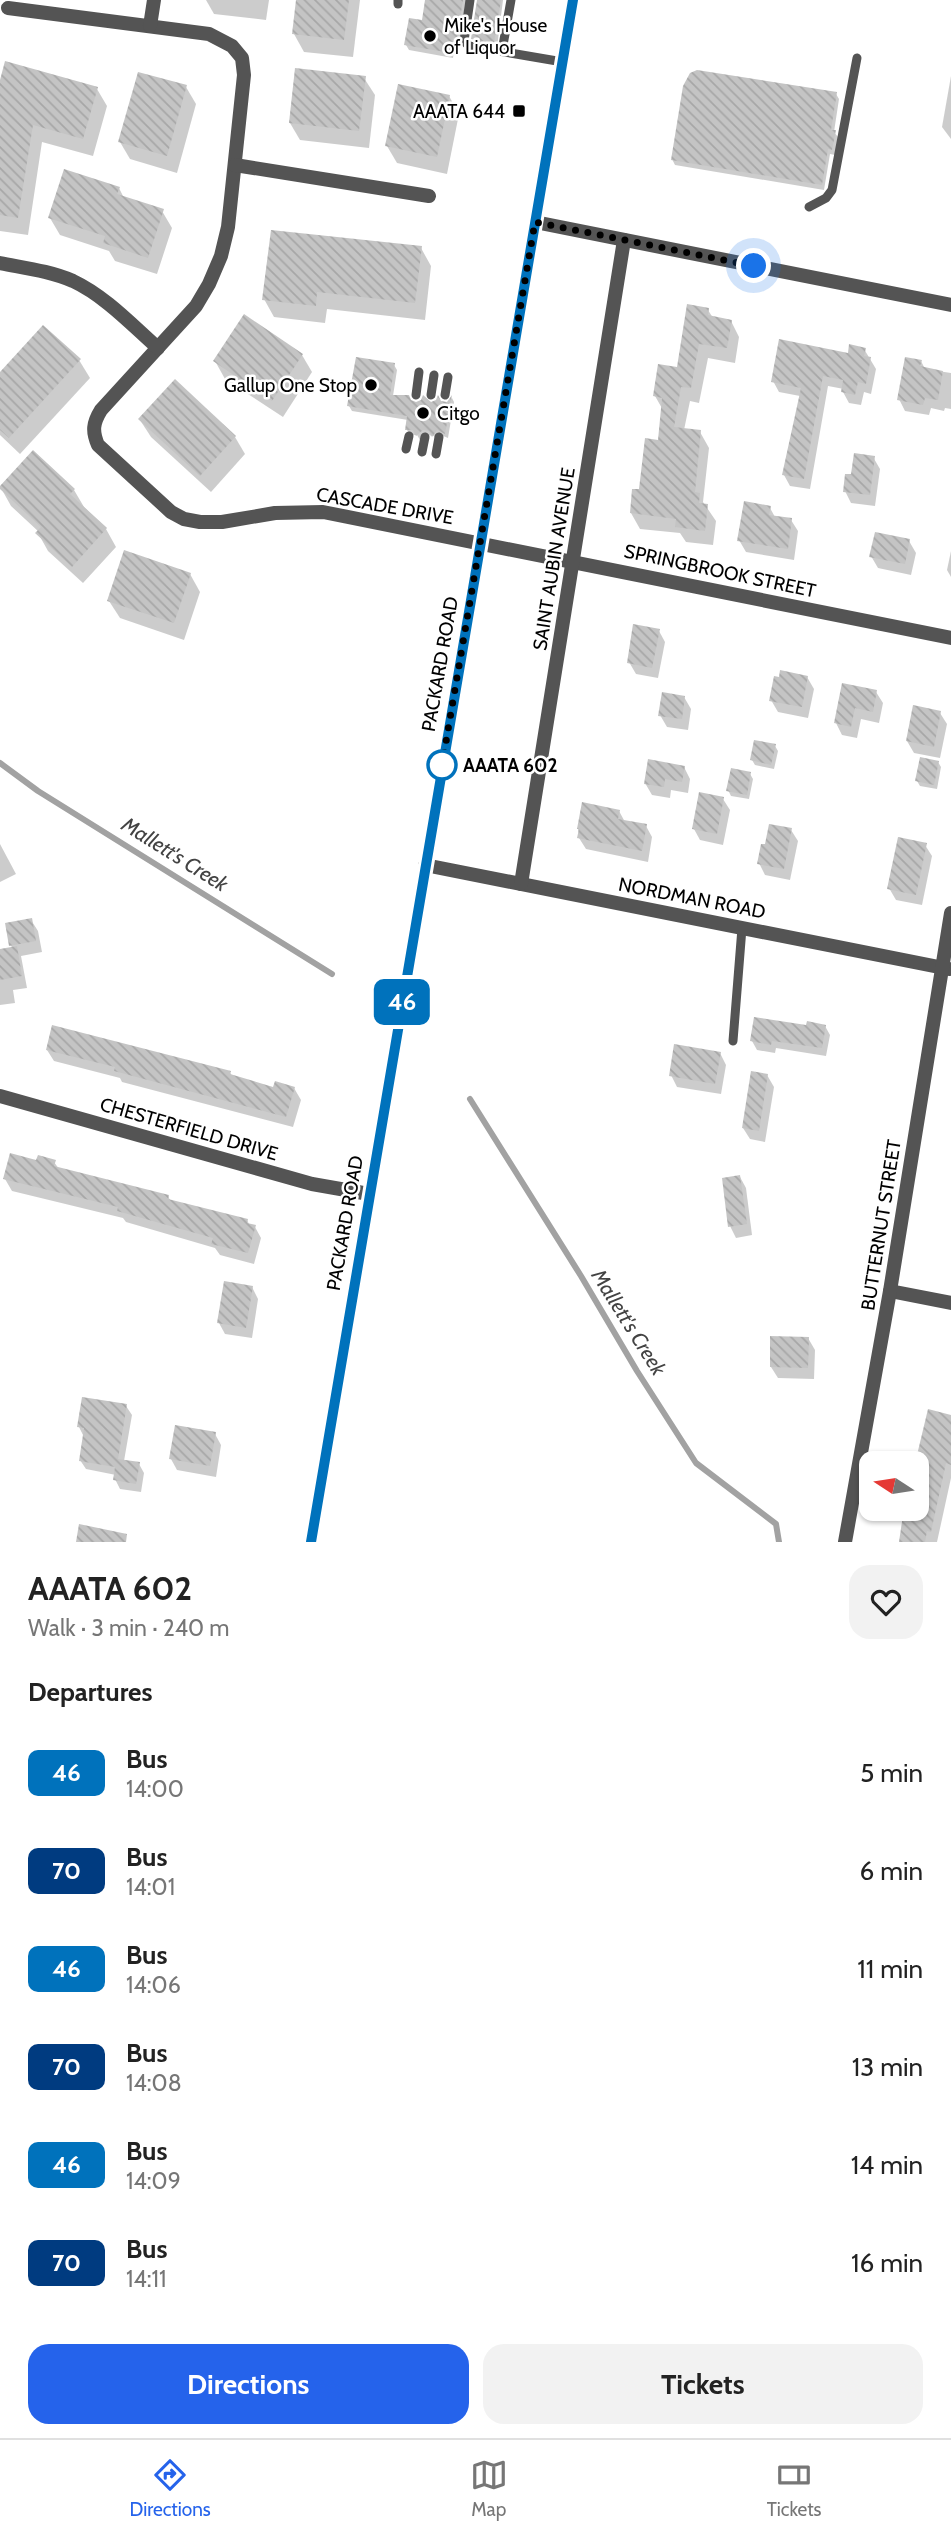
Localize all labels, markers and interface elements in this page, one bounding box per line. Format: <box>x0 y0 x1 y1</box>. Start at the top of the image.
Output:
place label: Mike's House of Liquor <box>444 14 547 59</box>
marker: Mike's House of Liquor <box>422 28 438 44</box>
place label: AAATA 644 <box>413 100 505 123</box>
marker: AAATA 644 <box>511 103 527 119</box>
your location <box>736 248 771 283</box>
place label: Gallup One Stop <box>224 374 357 397</box>
marker: Gallup One Stop <box>363 377 379 393</box>
place label: Citgo <box>437 402 480 425</box>
marker: Citgo <box>415 405 431 421</box>
street label: SAINT AUBIN AVENUE <box>528 466 580 652</box>
street label: CASCADE DRIVE <box>315 483 455 529</box>
street label: SPRINGBROOK STREET <box>622 539 818 603</box>
street label: PACKARD ROAD <box>417 595 463 733</box>
marker: AAATA 602 <box>427 750 457 780</box>
place label: AAATA 602 <box>463 754 557 777</box>
water label: Mallett's Creek <box>116 811 234 897</box>
street label: NORDMAN ROAD <box>617 872 768 924</box>
line badge: 46 <box>370 979 434 1025</box>
text: 46 <box>388 987 416 1016</box>
street label: CHESTERFIELD DRIVE <box>97 1093 281 1165</box>
street label: BUTTERNUT STREET <box>856 1138 906 1312</box>
street label: PACKARD ROAD <box>322 1154 368 1292</box>
water label: Mallett's Creek <box>586 1263 672 1381</box>
north arrow <box>859 1451 929 1521</box>
map controls <box>859 1451 929 1521</box>
button: heart <box>849 1565 923 1639</box>
text: AAATA 602 <box>28 1568 192 1608</box>
text: Walk · 3 min · 240 m <box>28 1614 230 1642</box>
text: Departures <box>28 1676 152 1708</box>
text: Bus <box>126 1743 167 1775</box>
text: 5 min <box>860 1757 923 1789</box>
text: 46 <box>52 1758 81 1787</box>
text: 14:00 <box>126 1775 184 1803</box>
text: Bus <box>126 1841 167 1873</box>
text: 6 min <box>860 1855 923 1887</box>
text: 70 <box>52 1856 81 1885</box>
text: 14:01 <box>126 1873 175 1901</box>
text: Bus <box>126 1939 167 1971</box>
text: 11 min <box>857 1953 923 1985</box>
text: 46 <box>52 1954 81 1983</box>
text: 14:06 <box>126 1971 181 1999</box>
text: Bus <box>126 2037 167 2069</box>
text: 13 min <box>852 2051 923 2083</box>
text: 70 <box>52 2052 81 2081</box>
text: 14:08 <box>126 2069 182 2097</box>
text: Bus <box>126 2135 167 2167</box>
text: 14 min <box>851 2149 923 2181</box>
text: 46 <box>52 2150 81 2179</box>
text: 14:09 <box>126 2167 181 2195</box>
text: Bus <box>126 2233 167 2265</box>
text: 16 min <box>851 2247 923 2279</box>
text: 70 <box>52 2248 81 2277</box>
text: 14:11 <box>126 2265 167 2293</box>
button: Directions <box>28 2344 469 2424</box>
button: Tickets <box>483 2344 923 2424</box>
tab: Directions <box>130 2456 211 2521</box>
tab: Map <box>470 2456 508 2521</box>
tab: Tickets <box>767 2456 821 2521</box>

